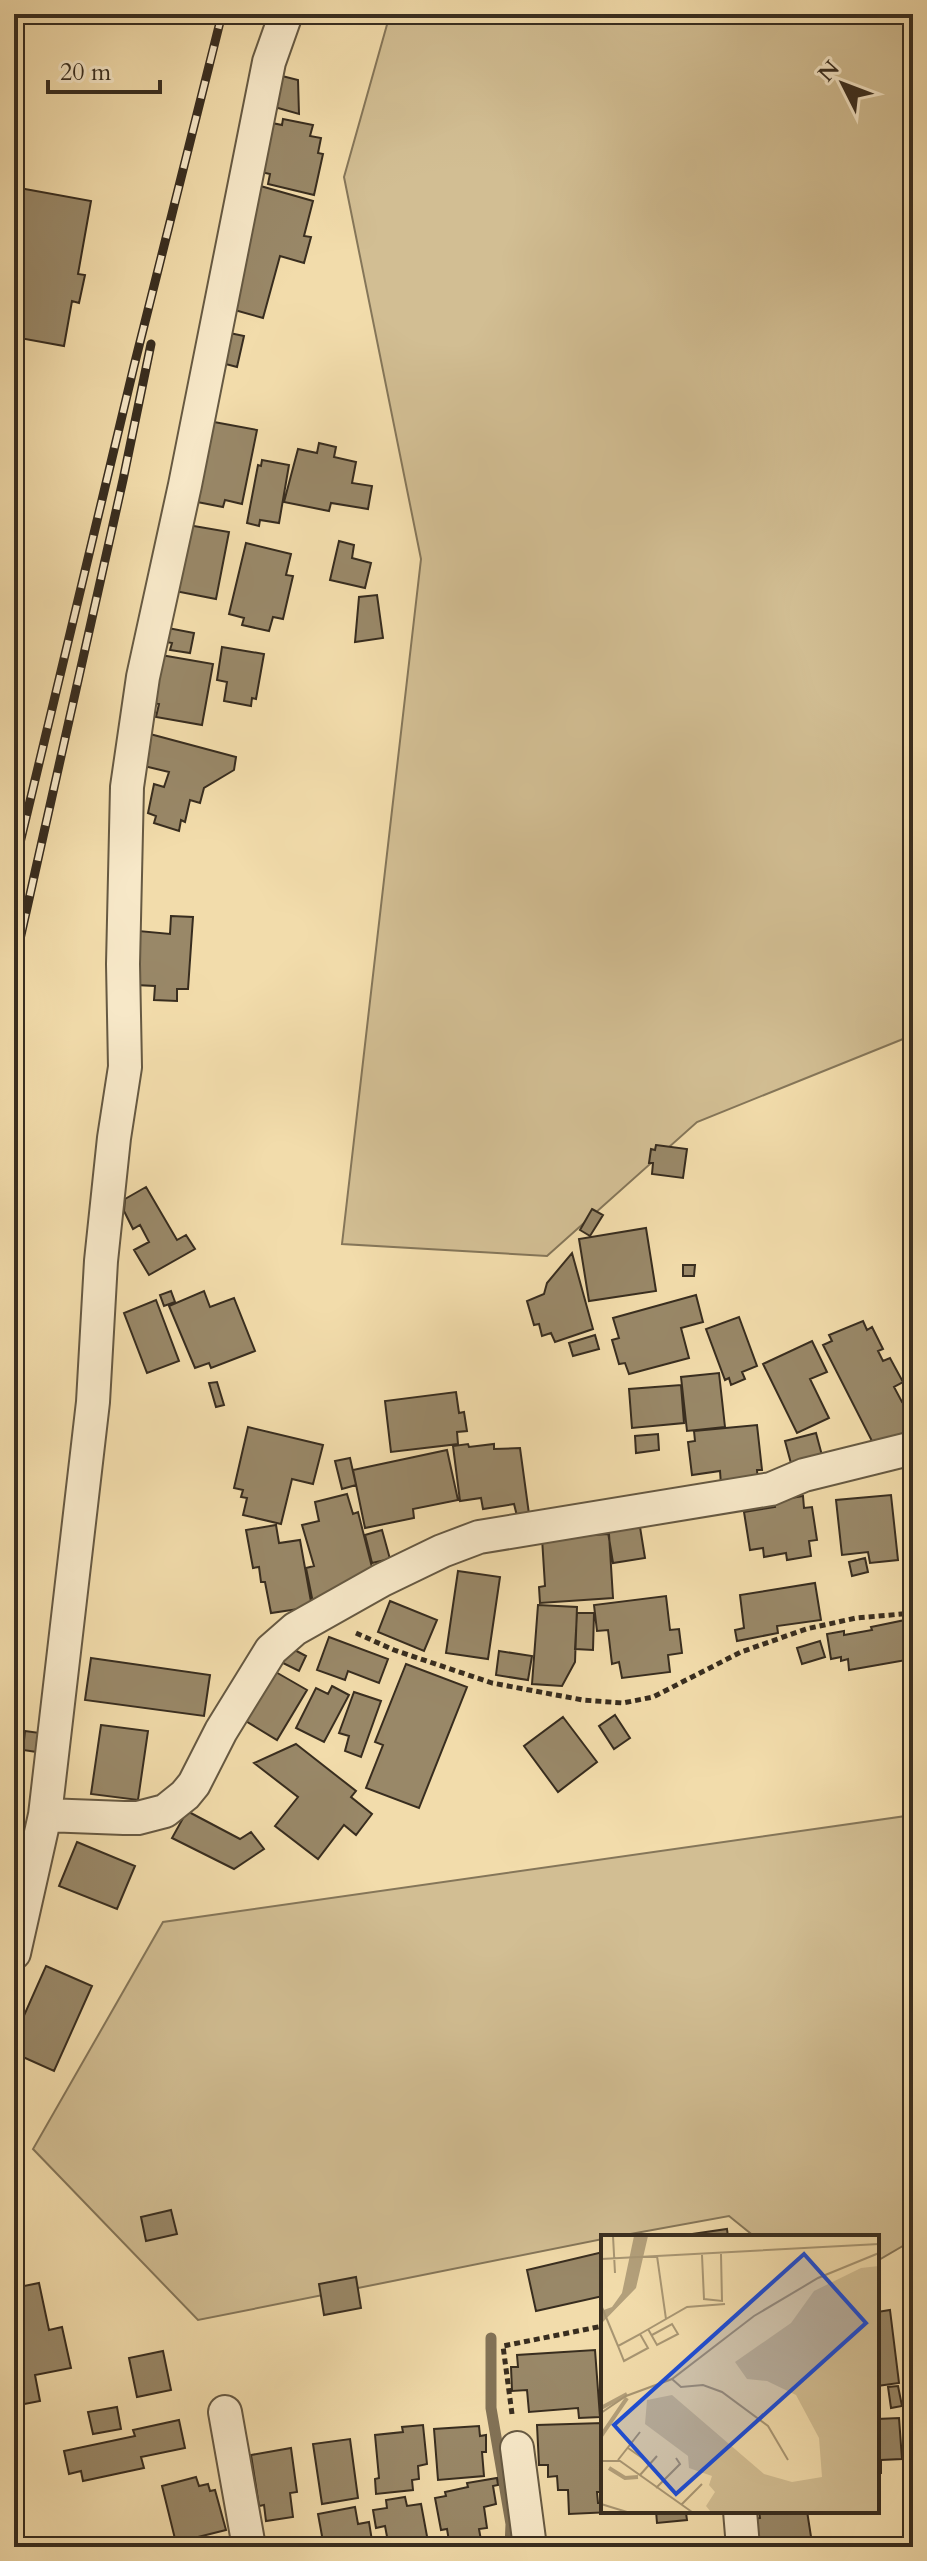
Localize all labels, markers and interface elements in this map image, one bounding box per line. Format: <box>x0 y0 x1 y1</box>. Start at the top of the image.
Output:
scale bar <box>48 44 160 94</box>
north arrow <box>803 44 883 124</box>
text: N <box>811 54 846 88</box>
text: 20 m <box>60 56 112 89</box>
inset map <box>601 2235 879 2513</box>

